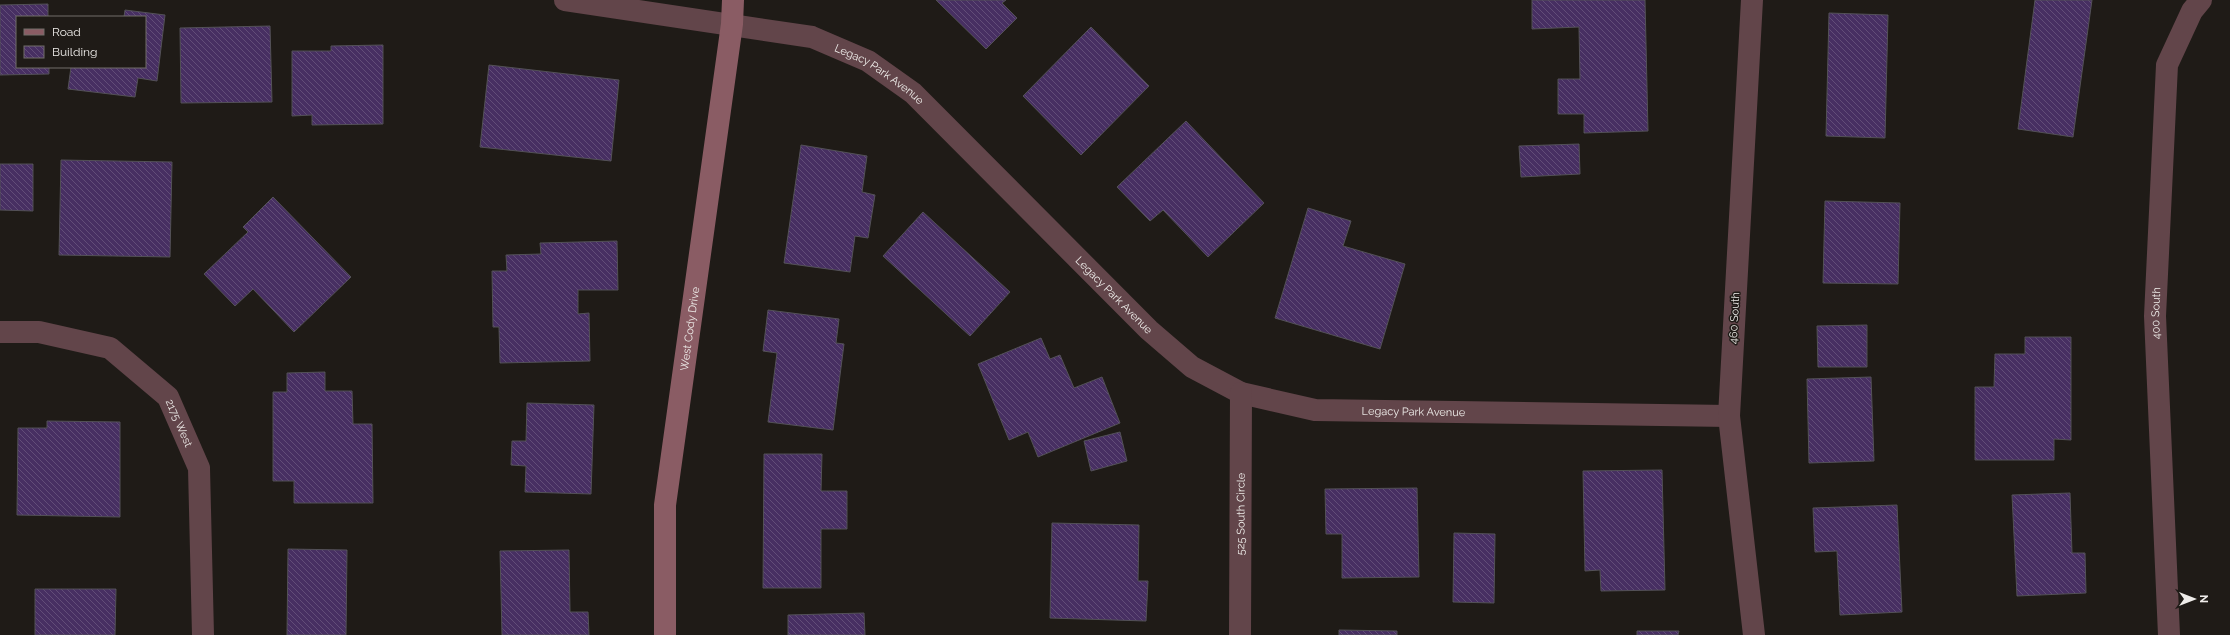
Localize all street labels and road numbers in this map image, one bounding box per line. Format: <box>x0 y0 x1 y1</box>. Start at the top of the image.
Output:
street label: Legacy Park Avenue <box>833 42 927 107</box>
street label: Legacy Park Avenue <box>1073 254 1155 337</box>
street label: West Cody Drive <box>678 285 702 372</box>
street label: 400 South <box>2149 287 2163 340</box>
street label: 460 South <box>1727 292 1742 344</box>
street label: 2175 West <box>163 397 195 449</box>
street label: Legacy Park Avenue <box>1362 405 1466 419</box>
street label: 525 South Circle <box>1234 472 1248 555</box>

